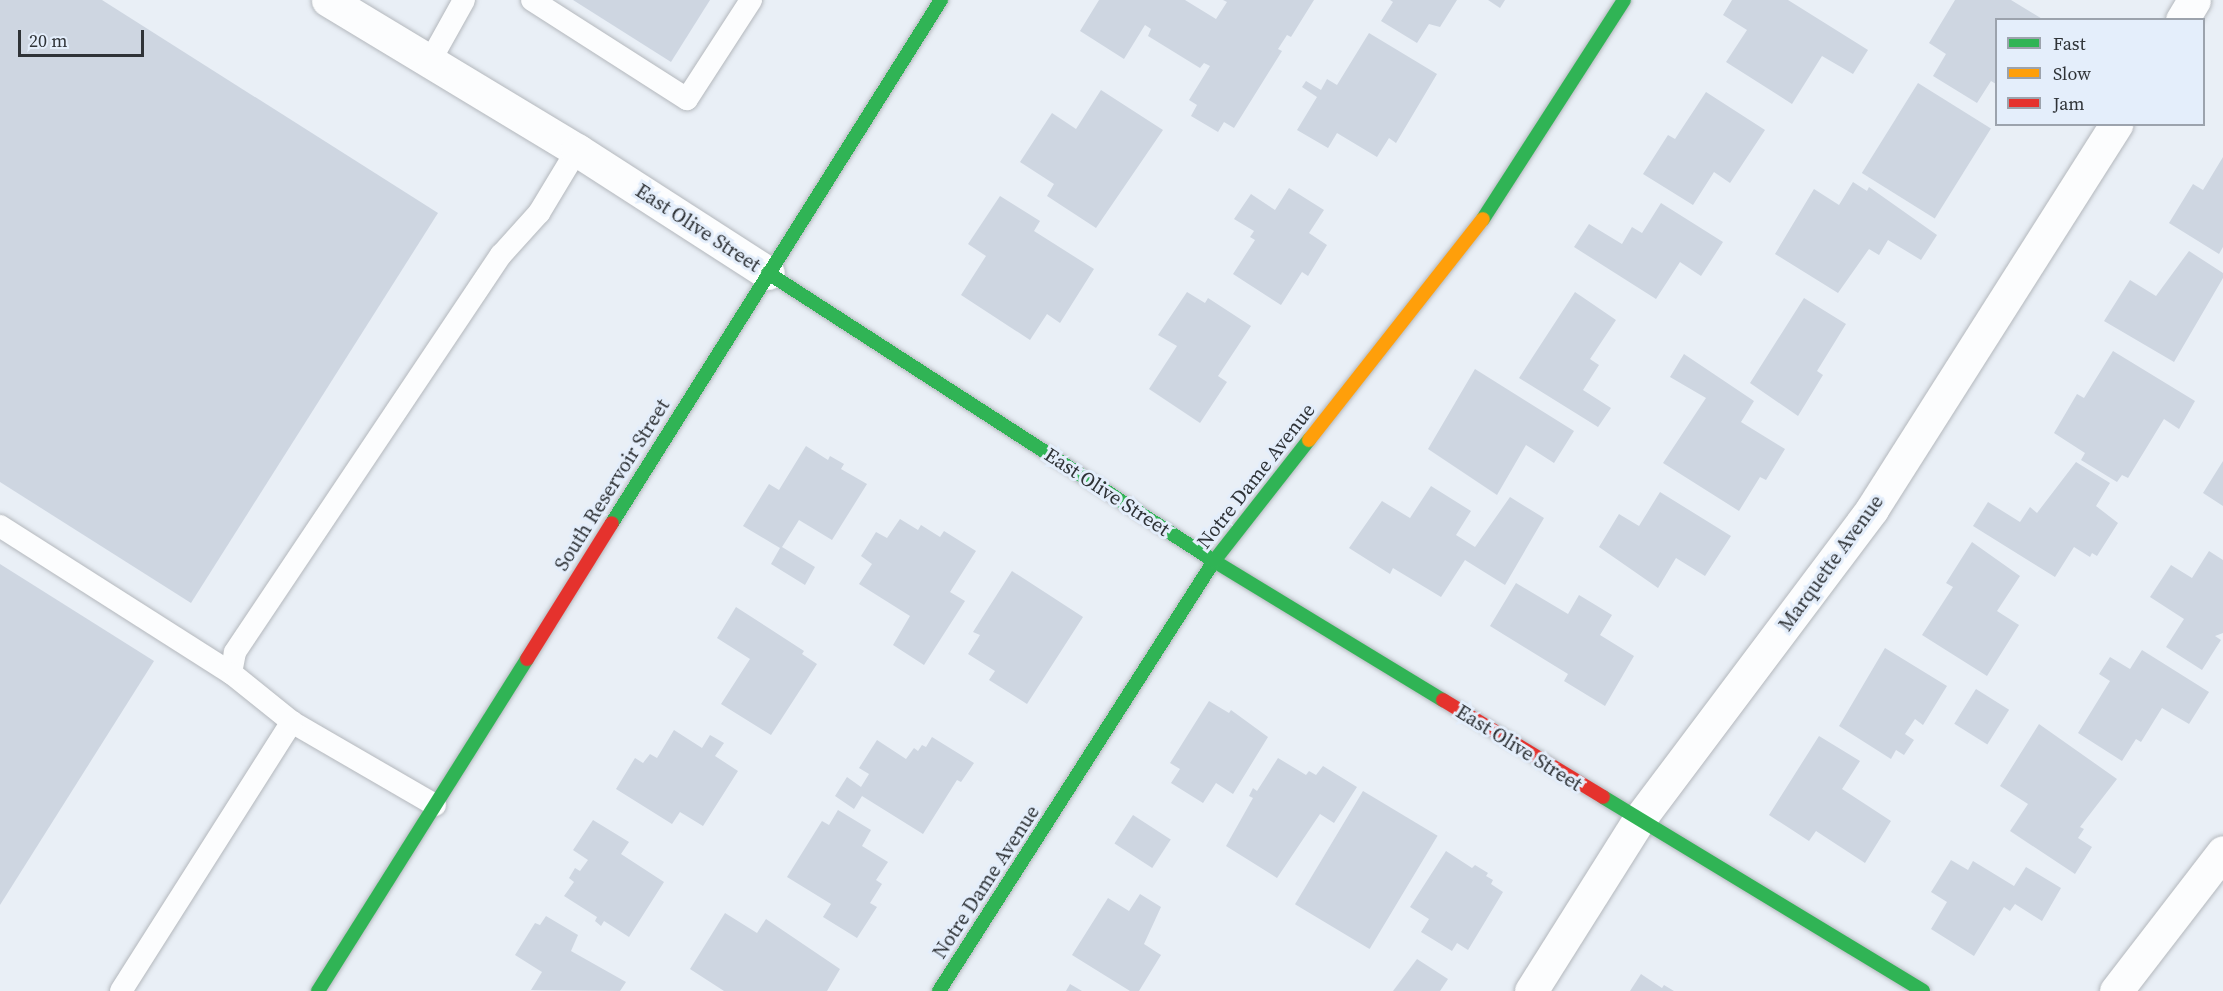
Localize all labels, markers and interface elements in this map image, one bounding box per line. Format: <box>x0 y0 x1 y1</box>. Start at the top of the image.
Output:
scale bar <box>21 18 147 56</box>
legend <box>1995 18 2205 126</box>
text: 20 m <box>29 28 67 53</box>
text: Fast <box>2053 31 2086 56</box>
text: Slow <box>2053 61 2091 86</box>
text: Jam <box>2053 91 2085 116</box>
street label: East Olive Street <box>631 179 765 277</box>
street label: South Reservoir Street <box>549 395 675 575</box>
street label: Notre Dame Avenue <box>1192 399 1320 553</box>
street label: East Olive Street <box>1040 443 1174 541</box>
street label: Marquette Avenue <box>1774 490 1888 636</box>
street label: East Olive Street <box>1452 700 1586 796</box>
street label: Notre Dame Avenue <box>928 801 1044 963</box>

